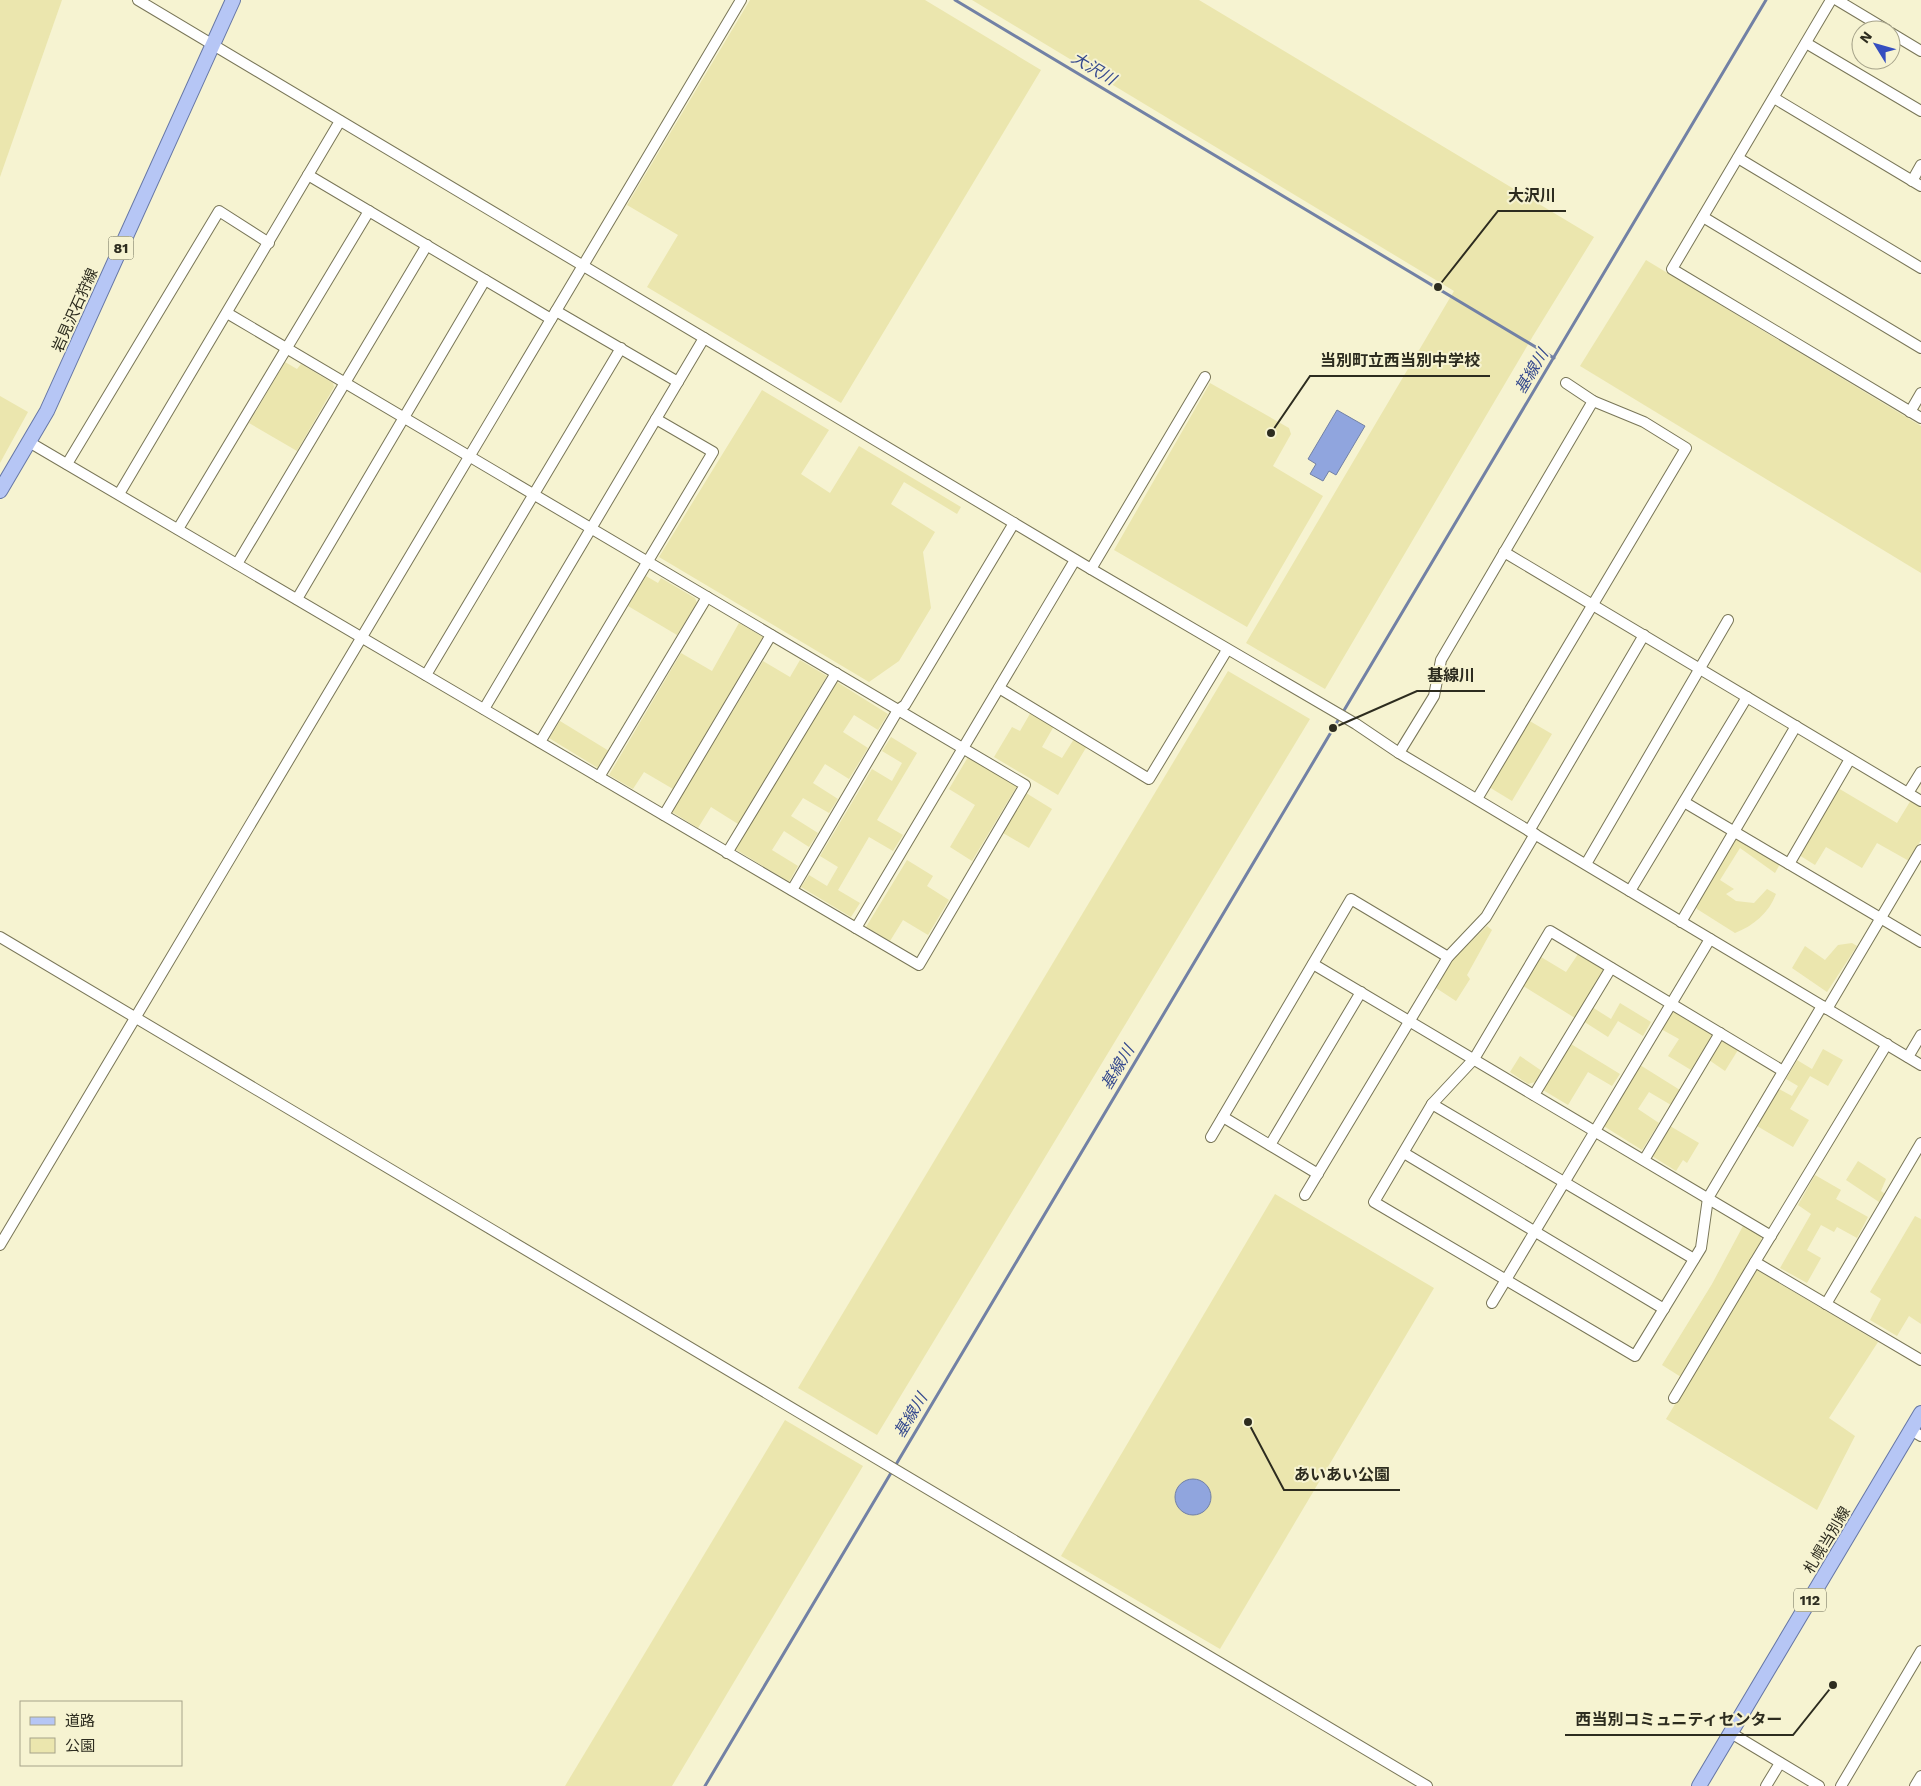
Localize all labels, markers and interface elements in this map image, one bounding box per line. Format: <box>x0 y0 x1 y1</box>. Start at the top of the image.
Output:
north arrow <box>1851 20 1901 70</box>
text: N <box>1856 28 1875 46</box>
water label: 大沢川 <box>1068 48 1121 90</box>
callout: 大沢川 <box>1498 180 1566 211</box>
text: 大沢川 <box>1508 186 1556 205</box>
road number: 81 <box>108 237 134 260</box>
street label: 岩見沢石狩線 <box>48 265 102 355</box>
water label: 基線川 <box>1511 344 1553 397</box>
callout: 当別町立西当別中学校 <box>1310 345 1490 376</box>
text: 当別町立西当別中学校 <box>1320 351 1480 370</box>
callout: 基線川 <box>1417 660 1485 691</box>
text: 基線川 <box>1427 666 1475 685</box>
water label: 基線川 <box>1097 1040 1139 1093</box>
water label: 基線川 <box>890 1388 932 1441</box>
callout: あいあい公園 <box>1284 1459 1400 1490</box>
text: あいあい公園 <box>1294 1465 1390 1484</box>
street label: 札幌当別線 <box>1800 1503 1854 1577</box>
road number: 112 <box>1794 1588 1826 1612</box>
legend <box>20 1701 182 1766</box>
callout: 西当別コミュニティセンター <box>1565 1704 1793 1735</box>
text: 西当別コミュニティセンター <box>1575 1710 1783 1729</box>
text: 道路 <box>65 1712 95 1730</box>
text: 公園 <box>65 1737 95 1755</box>

